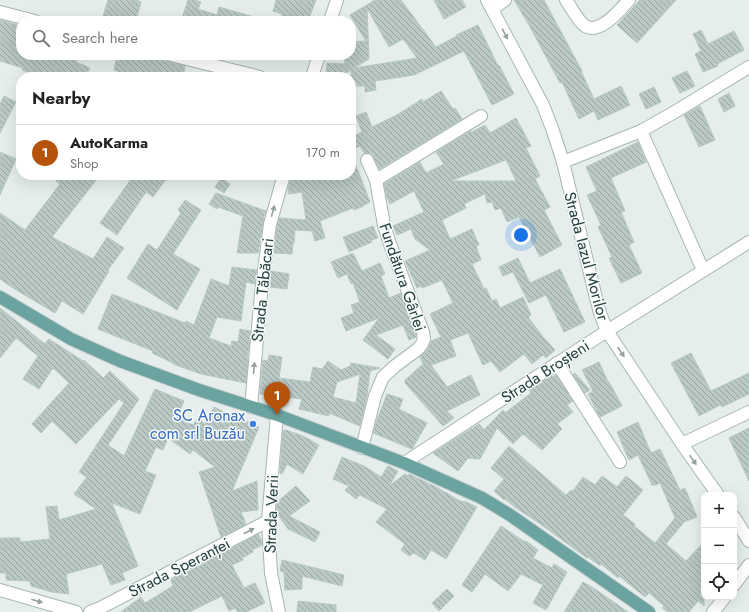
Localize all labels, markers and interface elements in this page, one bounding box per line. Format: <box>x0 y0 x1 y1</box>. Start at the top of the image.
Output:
search box <box>16 16 356 60</box>
icon: search <box>30 27 52 49</box>
text: Search here <box>62 27 138 49</box>
one-way arrow <box>502 29 509 40</box>
text: Nearby <box>32 86 90 110</box>
text: AutoKarma <box>70 132 148 154</box>
text: 1 <box>42 143 48 162</box>
text: 170 m <box>305 143 340 162</box>
text: Shop <box>70 154 98 173</box>
street label: Strada Iazul Morilor <box>558 189 615 324</box>
one-way arrow <box>270 205 276 217</box>
street label: Fundătura Gârlei <box>373 220 432 334</box>
your location <box>511 225 531 245</box>
street label: Strada Tăbăcari <box>246 237 279 343</box>
street label: Strada Broșteni <box>496 334 594 409</box>
one-way arrow <box>617 346 625 357</box>
one-way arrow <box>251 362 258 374</box>
pin: 1 <box>264 382 290 415</box>
place label: SC Aronax com srl Buzău <box>150 404 245 445</box>
marker: SC Aronax com srl Buzău <box>248 419 258 429</box>
one-way arrow <box>689 454 697 465</box>
street label: Strada Verii <box>259 474 284 554</box>
map controls <box>701 492 737 600</box>
button: + <box>701 492 737 528</box>
one-way arrow <box>244 528 255 534</box>
button: − <box>701 528 737 564</box>
street label: Strada Speranței <box>124 532 234 603</box>
button: locate <box>701 564 737 600</box>
one-way arrow <box>32 598 44 604</box>

